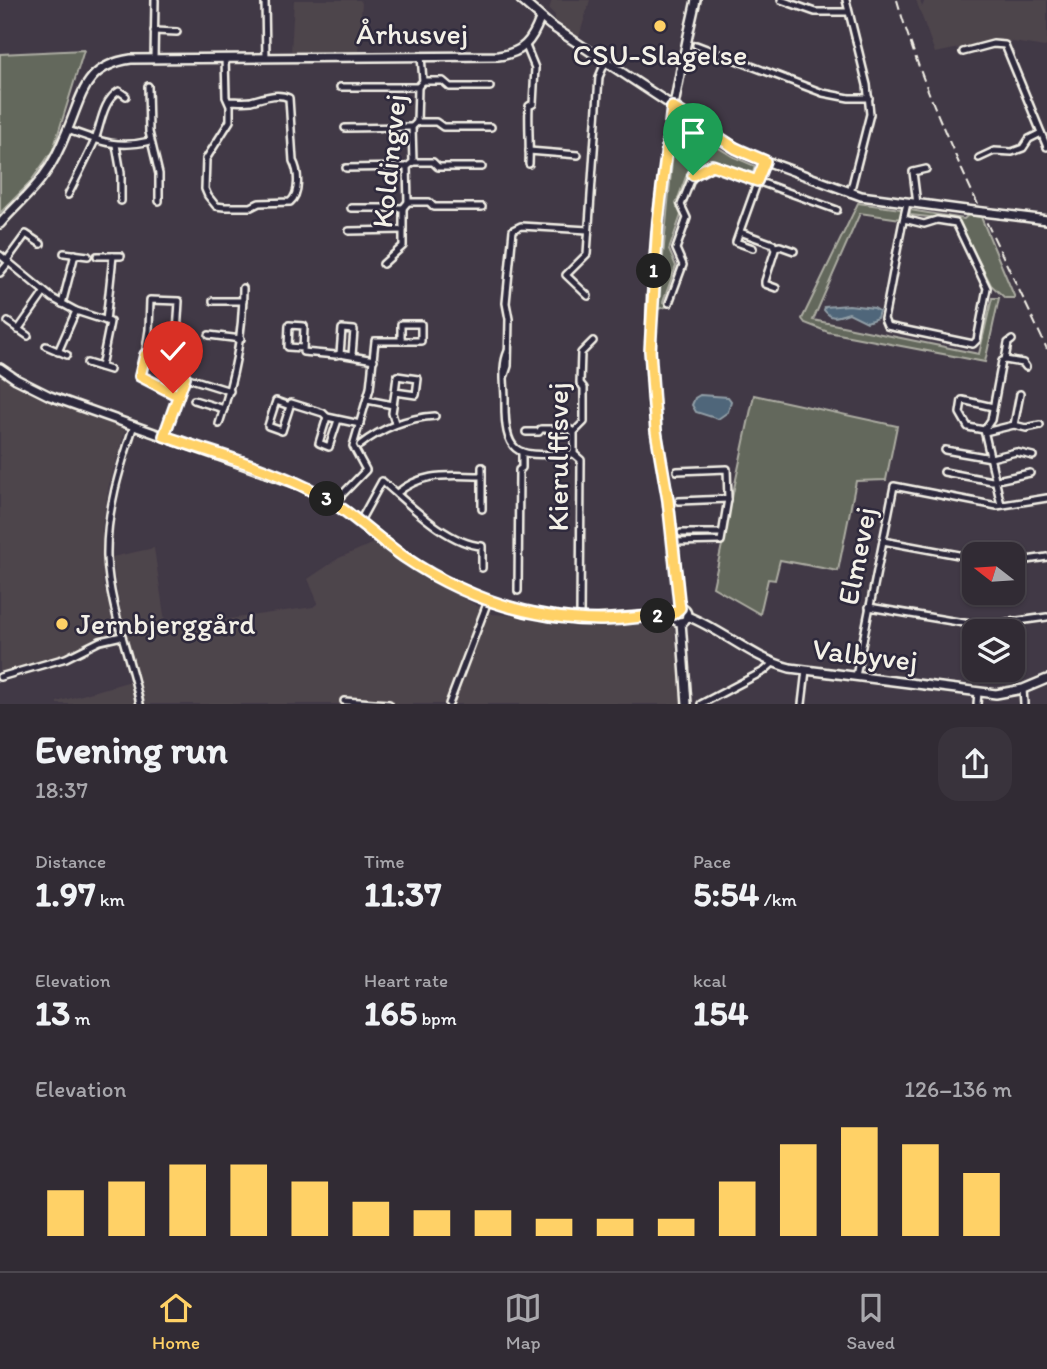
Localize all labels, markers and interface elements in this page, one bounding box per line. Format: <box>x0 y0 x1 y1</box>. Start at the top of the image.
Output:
street label: Århusvej <box>356 15 468 52</box>
marker: CSU-Slagelse <box>652 18 668 34</box>
place label: CSU-Slagelse <box>573 36 747 73</box>
street label: Koldingvej <box>363 92 414 230</box>
pin <box>663 103 723 175</box>
icon: arrive <box>674 114 712 152</box>
pin: 1 <box>636 254 672 288</box>
text: 1 <box>649 259 658 282</box>
pin <box>143 321 203 393</box>
icon: check <box>154 332 192 370</box>
street label: Kierulffsvej <box>539 382 576 532</box>
pin: 3 <box>310 482 344 516</box>
text: 3 <box>321 487 332 510</box>
street label: Elmevej <box>829 504 884 608</box>
north arrow <box>962 542 1026 606</box>
map controls <box>962 542 1025 682</box>
pin: 2 <box>640 598 676 634</box>
text: 2 <box>653 604 663 627</box>
place label: Jernbjerggård <box>76 605 256 642</box>
marker: Jernbjerggård <box>54 616 70 632</box>
button: layers <box>962 619 1025 682</box>
street label: Valbyvej <box>810 630 920 679</box>
text: Evening run <box>35 727 228 773</box>
button: share <box>938 727 1012 801</box>
text: 18:37 <box>35 776 88 804</box>
text: Distance <box>35 850 106 873</box>
text: Time <box>364 850 405 873</box>
text: Pace <box>693 850 731 873</box>
text: 1.97 <box>35 873 96 915</box>
text: 11:37 <box>364 873 442 915</box>
text: 5:54 <box>693 873 759 915</box>
text: km <box>96 888 125 911</box>
text: /km <box>759 888 797 911</box>
text: Elevation <box>35 969 111 992</box>
text: Heart rate <box>364 969 448 992</box>
text: kcal <box>693 969 727 992</box>
text: 13 <box>35 992 70 1034</box>
text: 165 <box>364 992 417 1034</box>
text: 154 <box>693 992 749 1034</box>
text: m <box>70 1007 91 1030</box>
text: bpm <box>417 1007 457 1030</box>
text: Elevation <box>35 1075 126 1103</box>
text: 126–136 m <box>904 1075 1012 1103</box>
tab: Home <box>152 1289 200 1354</box>
tab: Map <box>504 1289 542 1354</box>
tab: Saved <box>846 1289 895 1354</box>

